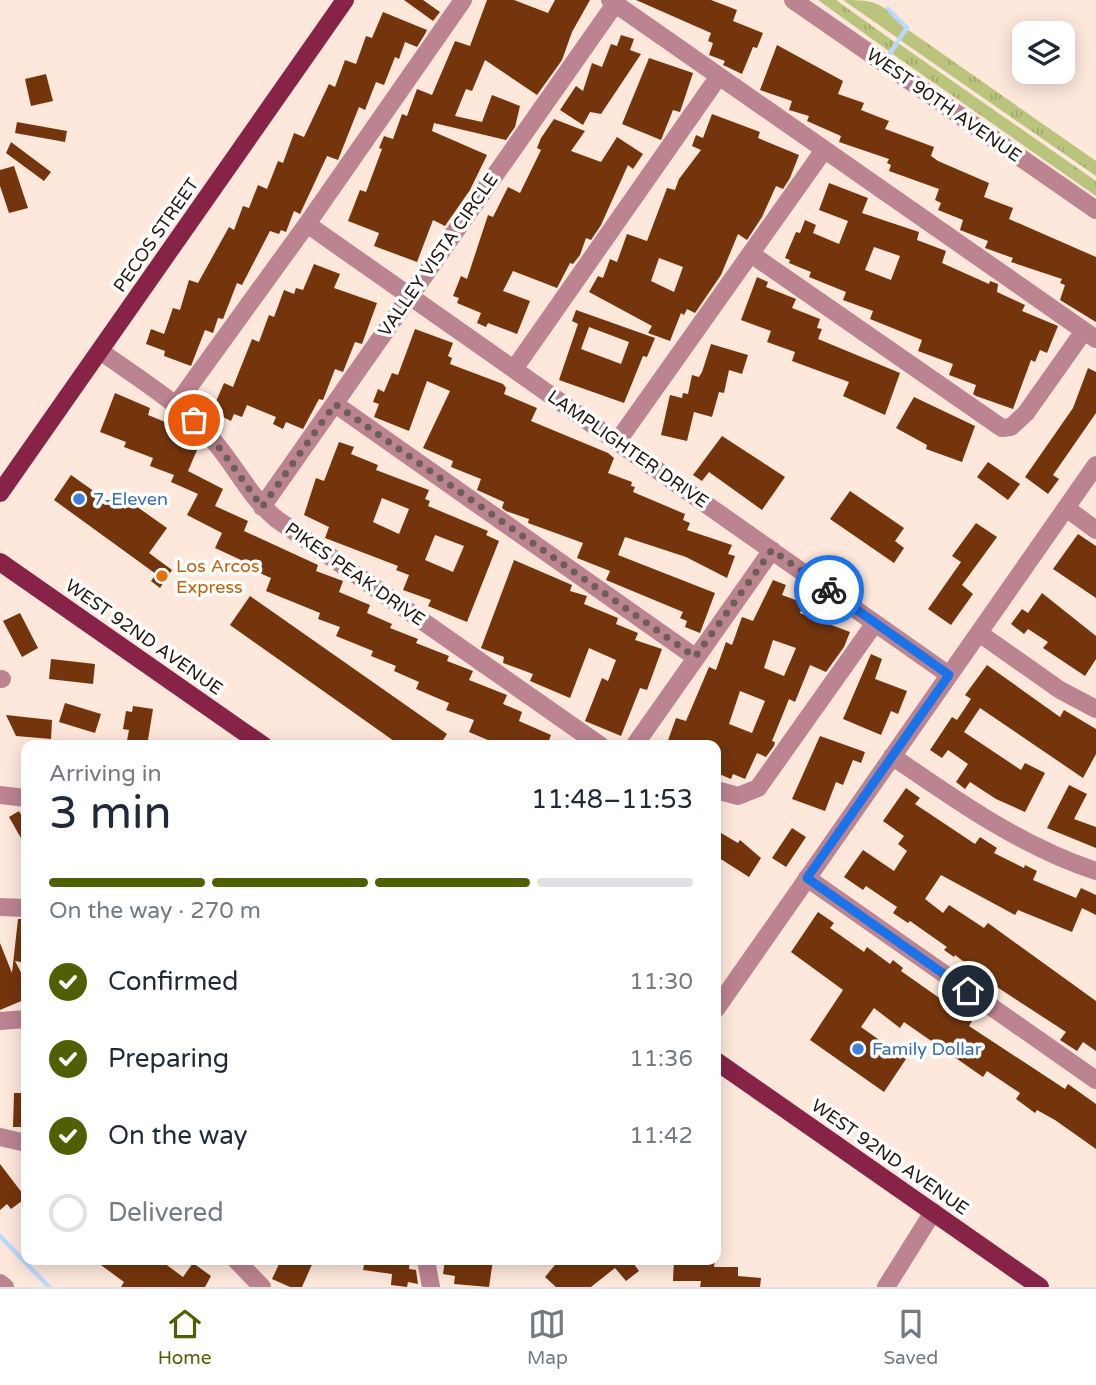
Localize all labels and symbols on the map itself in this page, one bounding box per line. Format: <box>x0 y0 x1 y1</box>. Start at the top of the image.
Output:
street label: WEST 90TH AVENUE <box>862 43 1026 167</box>
street label: VALLEY VISTA CIRCLE <box>373 169 503 341</box>
street label: PECOS STREET <box>109 174 203 296</box>
street label: LAMPLIGHTER DRIVE <box>543 385 713 513</box>
pin <box>164 390 224 450</box>
place label: 7-Eleven <box>93 488 168 510</box>
marker: 7-Eleven <box>71 491 87 507</box>
street label: PIKES PEAK DRIVE <box>281 517 429 631</box>
place label: Los Arcos Express <box>176 555 260 598</box>
courier <box>794 555 864 625</box>
marker: Los Arcos Express <box>154 568 170 584</box>
street label: WEST 92ND AVENUE <box>61 574 227 700</box>
pin <box>938 961 998 1021</box>
place label: Family Dollar <box>872 1038 982 1060</box>
marker: Family Dollar <box>850 1041 866 1057</box>
street label: WEST 92ND AVENUE <box>807 1094 973 1220</box>

